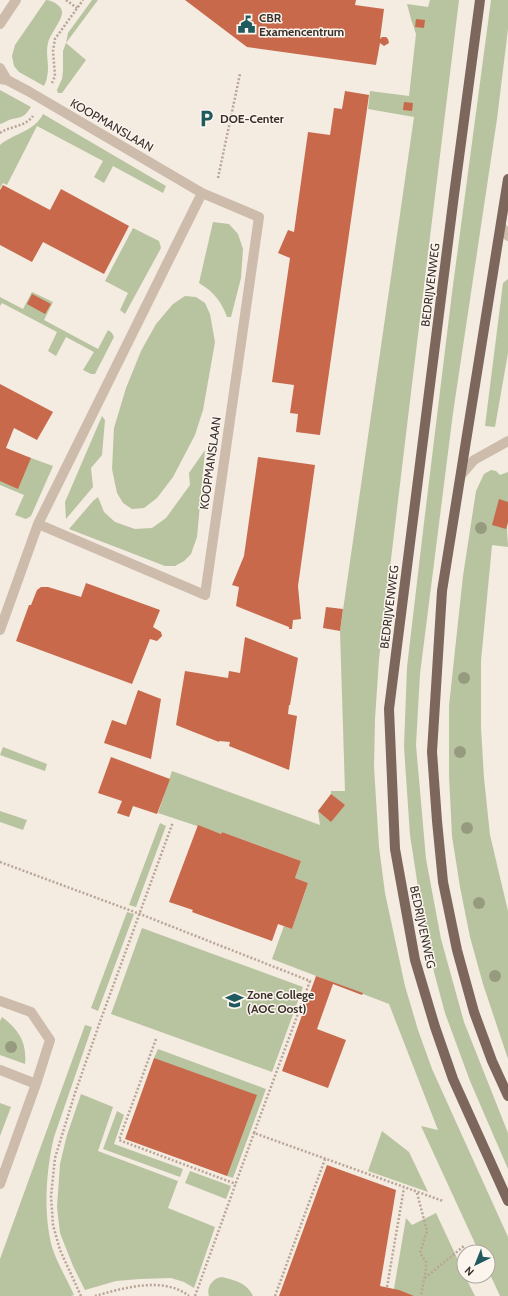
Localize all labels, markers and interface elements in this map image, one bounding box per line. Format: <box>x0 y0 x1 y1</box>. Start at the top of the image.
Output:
place label: CBR Examencentrum <box>259 10 344 39</box>
public building icon: CBR Examencentrum <box>236 14 256 34</box>
street label: KOOPMANSLAAN <box>68 95 156 155</box>
parking icon: DOE-Center <box>197 108 217 128</box>
place label: DOE-Center <box>220 111 284 126</box>
street label: BEDRIJVENWEG <box>417 242 443 328</box>
street label: KOOPMANSLAAN <box>196 416 224 510</box>
street label: BEDRIJVENWEG <box>376 564 402 650</box>
street label: BEDRIJVENWEG <box>407 884 439 970</box>
place label: Zone College (AOC Oost) <box>247 987 314 1016</box>
school or university icon: Zone College (AOC Oost) <box>224 991 244 1011</box>
north arrow <box>456 1244 496 1284</box>
text: N <box>462 1264 477 1279</box>

